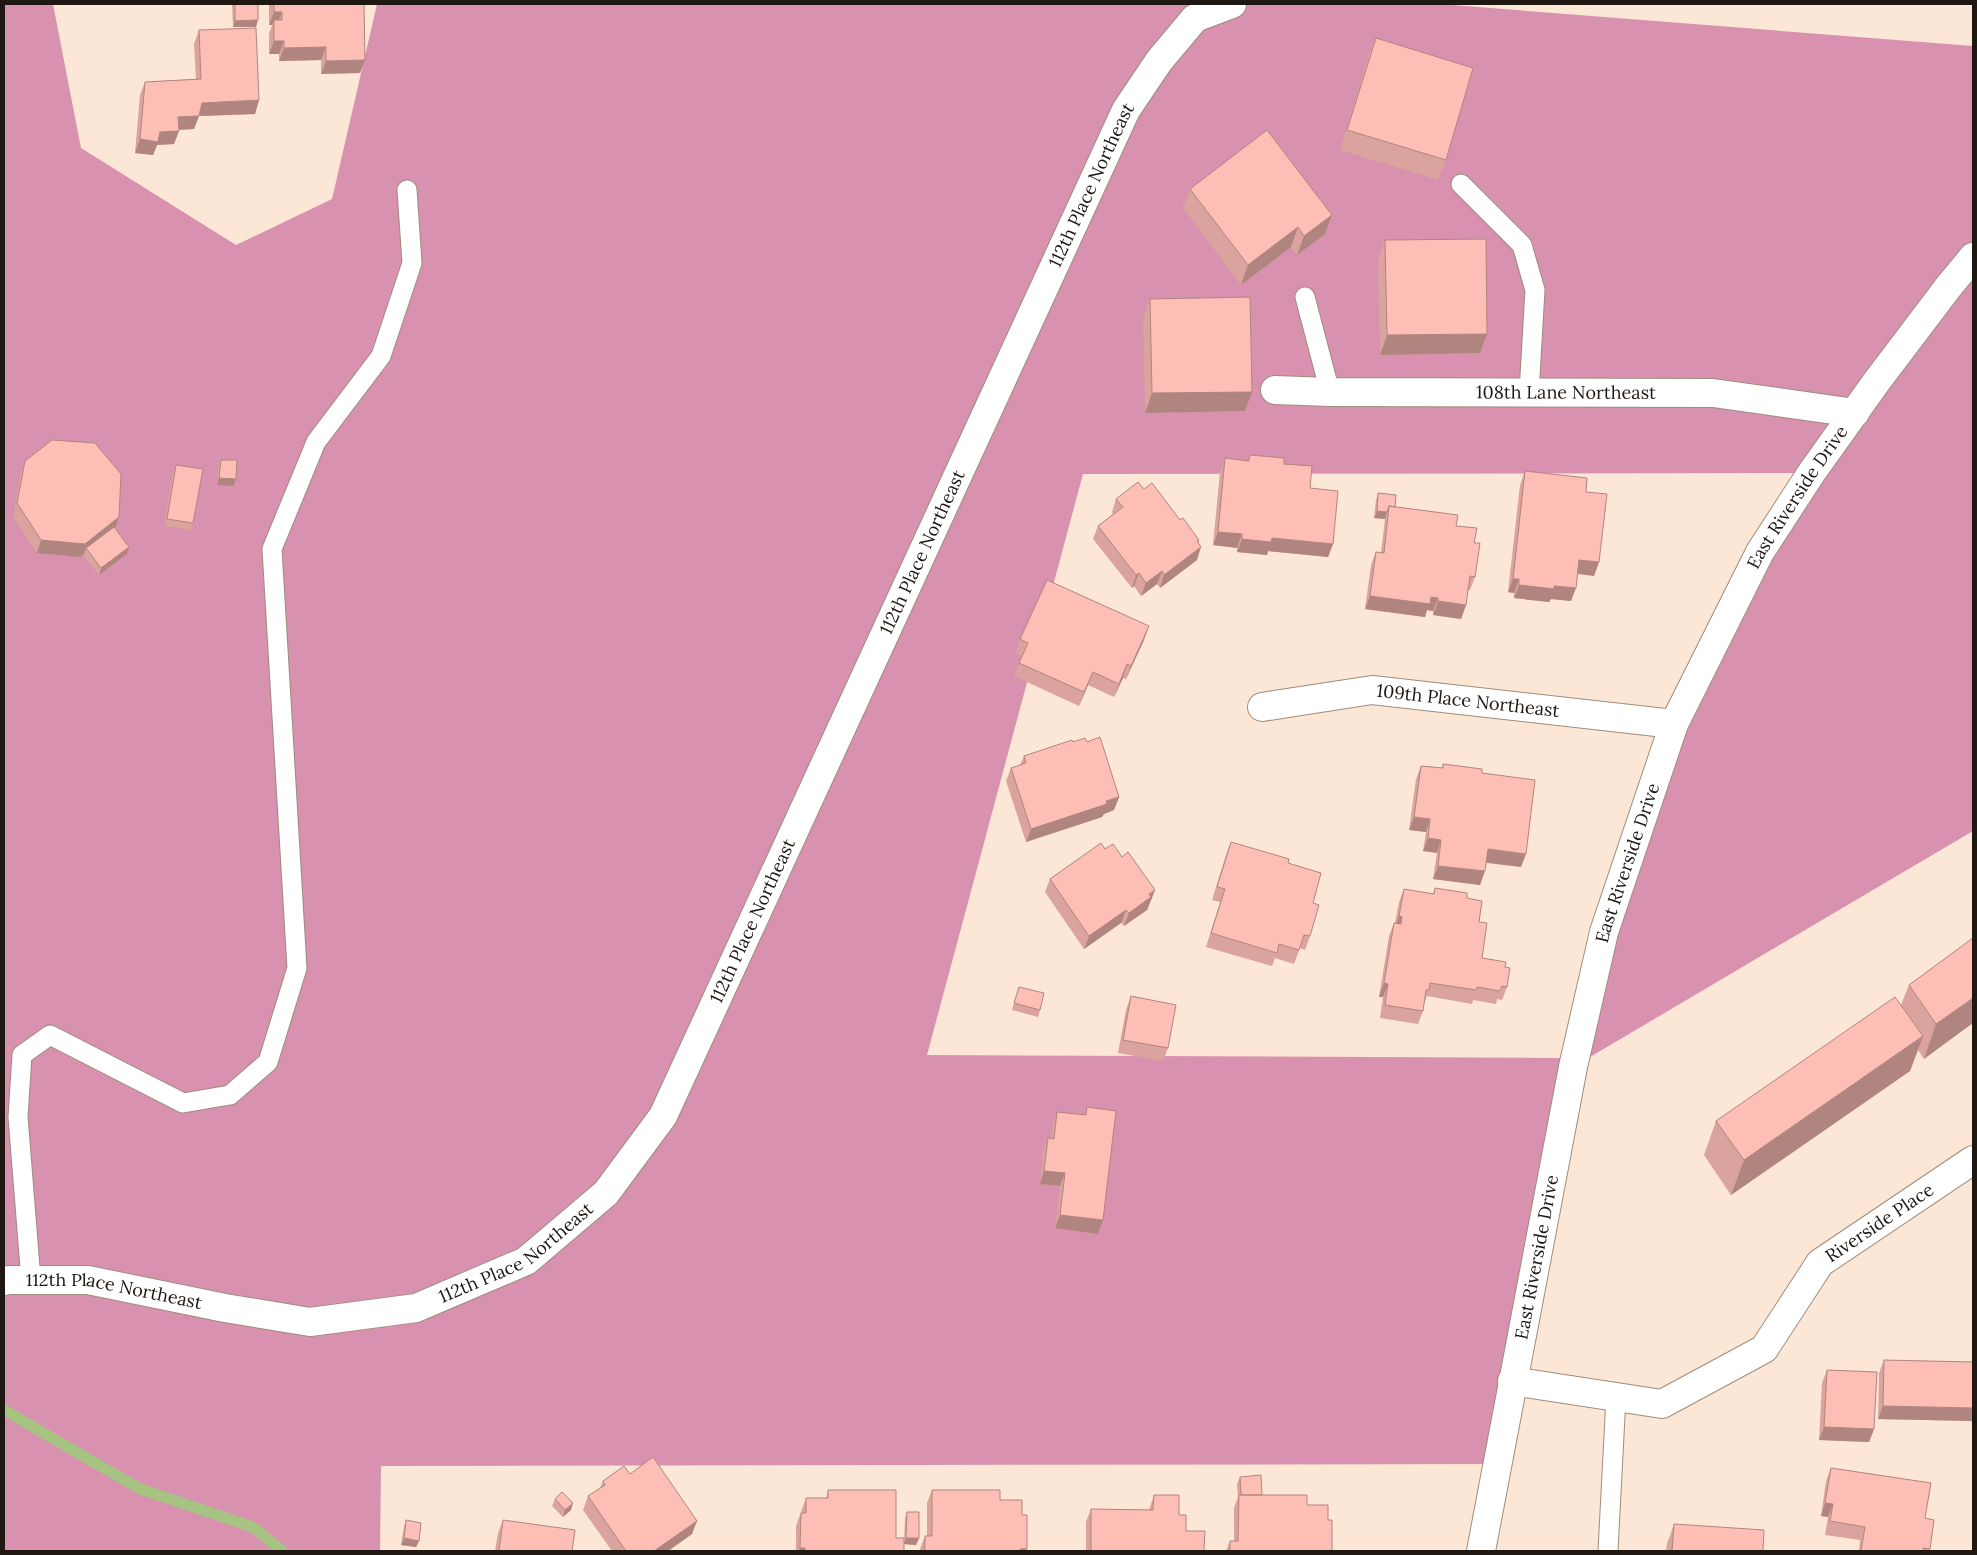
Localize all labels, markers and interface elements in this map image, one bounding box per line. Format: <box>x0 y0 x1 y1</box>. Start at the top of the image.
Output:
street label: 112th Place Northeast <box>1043 98 1139 271</box>
street label: 108th Lane Northeast <box>1476 380 1656 404</box>
street label: East Riverside Drive <box>1741 421 1853 573</box>
street label: 112th Place Northeast <box>874 466 970 638</box>
street label: 109th Place Northeast <box>1376 679 1561 722</box>
street label: East Riverside Drive <box>1590 780 1664 945</box>
street label: 112th Place Northeast <box>705 835 800 1007</box>
street label: East Riverside Drive <box>1509 1173 1563 1341</box>
street label: Riverside Place <box>1821 1178 1938 1267</box>
street label: 112th Place Northeast <box>435 1197 598 1308</box>
street label: 112th Place Northeast <box>26 1268 204 1314</box>

